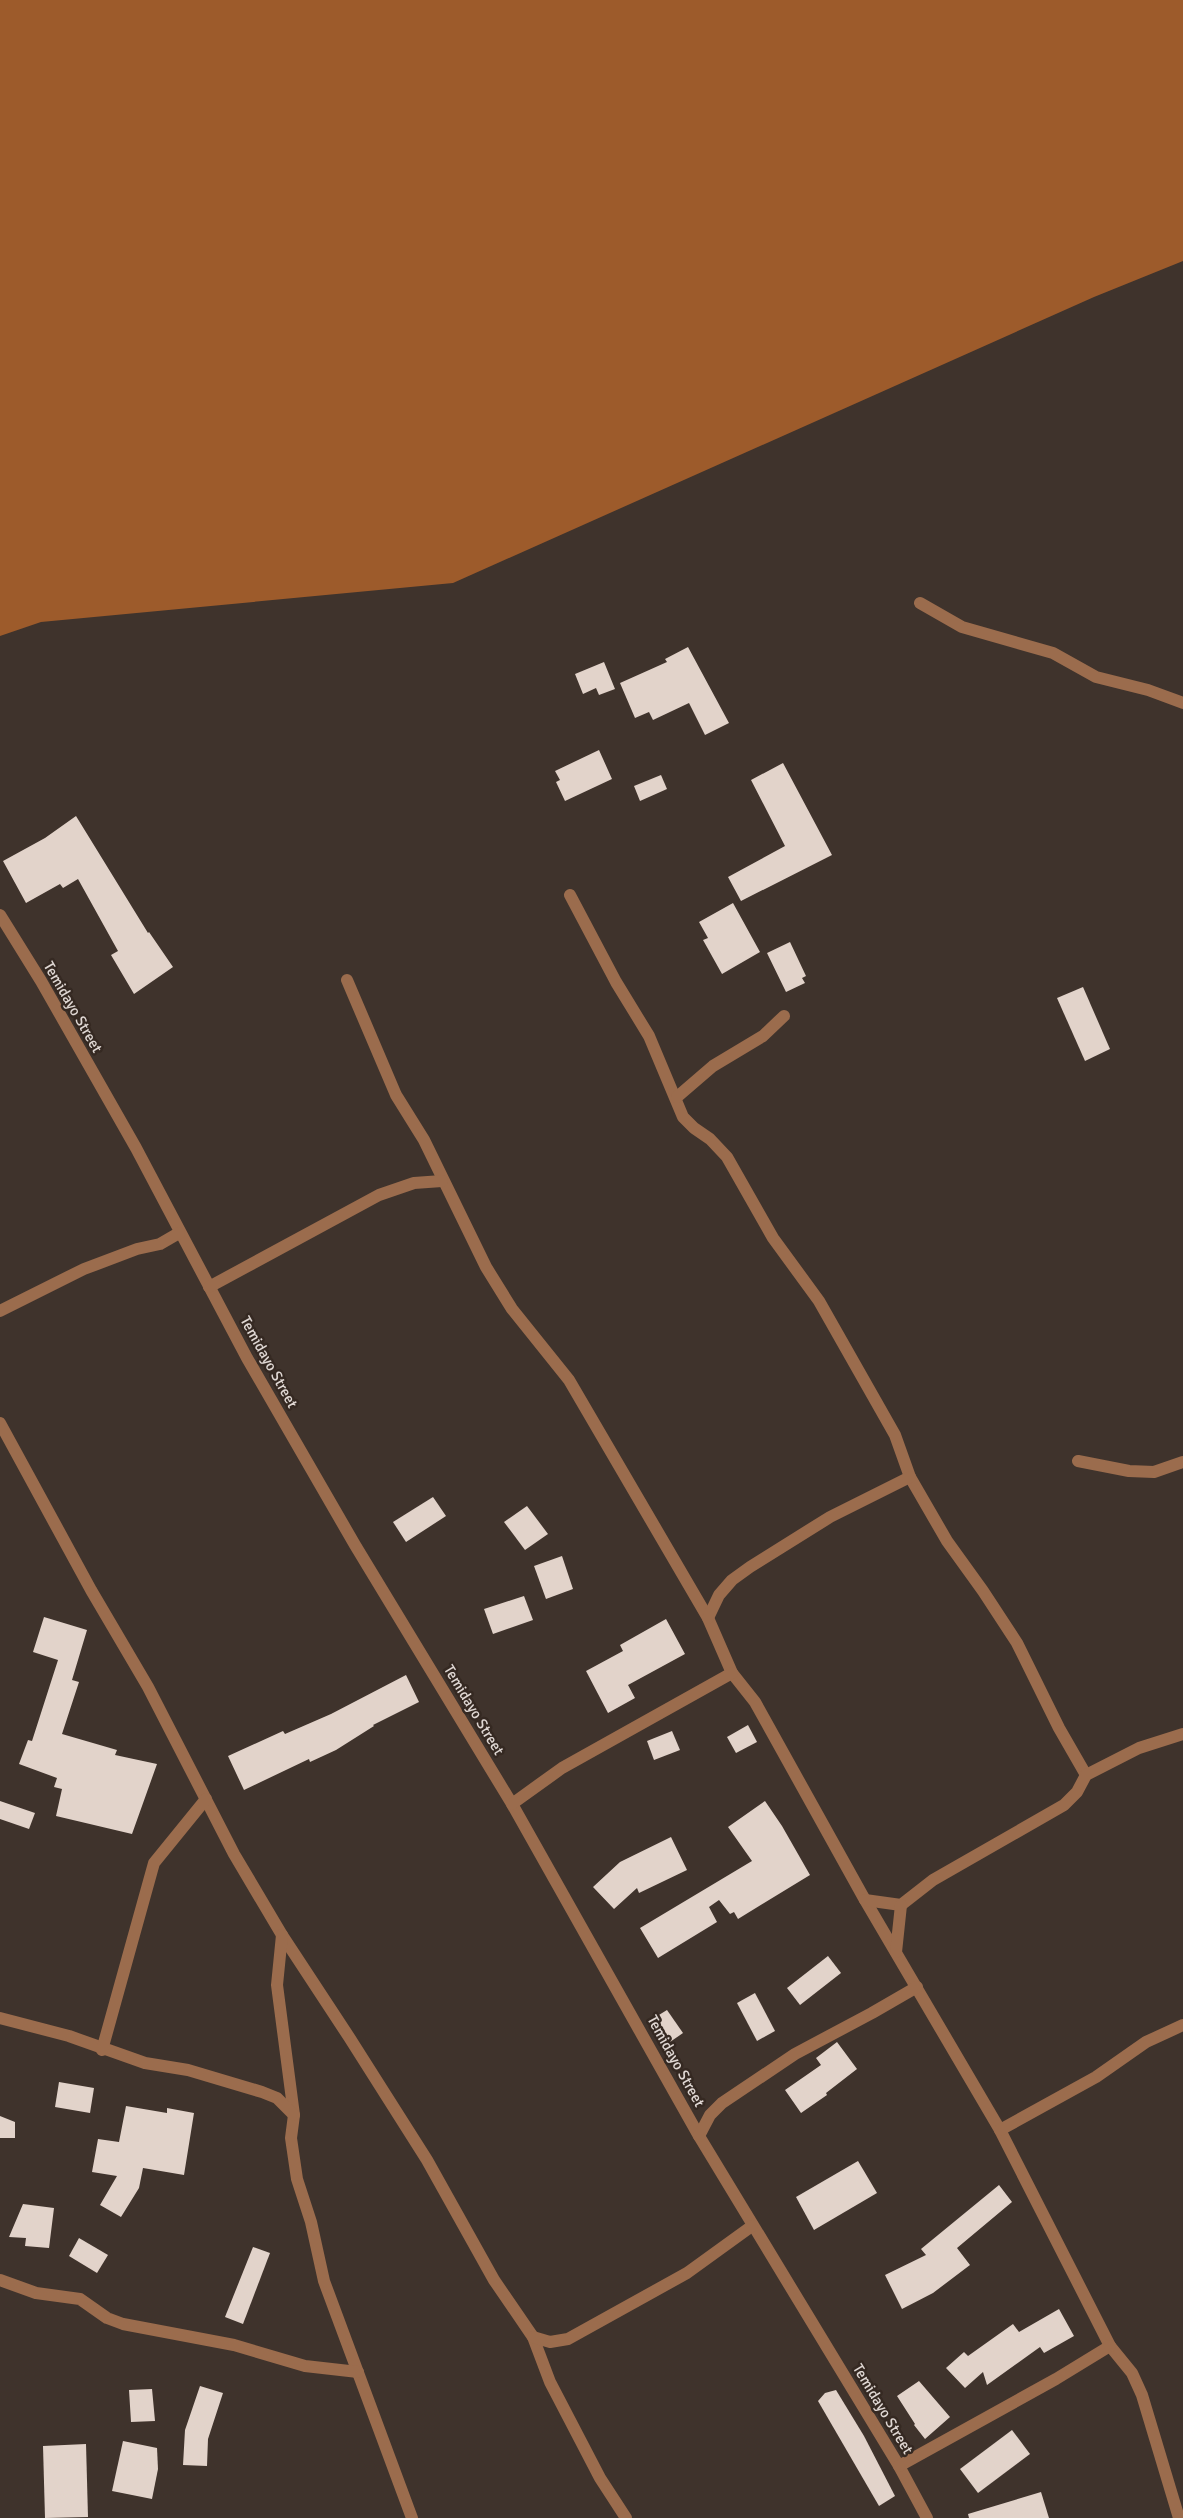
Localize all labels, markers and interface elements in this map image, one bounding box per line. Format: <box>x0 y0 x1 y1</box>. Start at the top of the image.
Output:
street label: Temidayo Street <box>40 958 106 1056</box>
street label: Temidayo Street <box>236 1313 302 1411</box>
street label: Temidayo Street <box>440 1662 508 1758</box>
street label: Temidayo Street <box>643 2012 709 2110</box>
street label: Temidayo Street <box>849 2361 917 2457</box>

